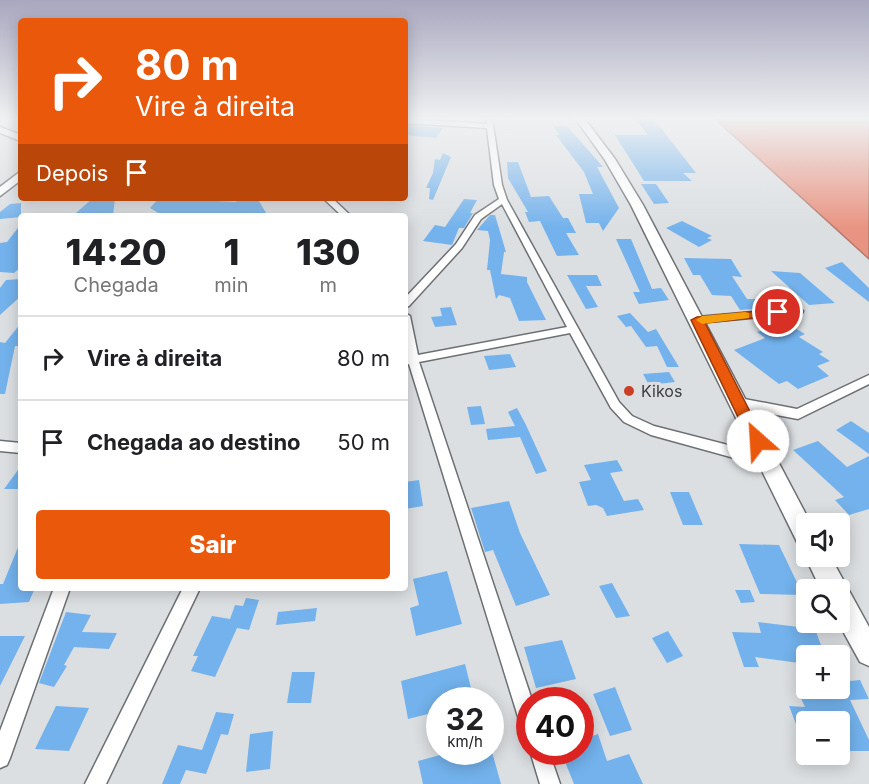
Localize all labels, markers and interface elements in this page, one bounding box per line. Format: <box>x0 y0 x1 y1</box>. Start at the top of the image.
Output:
text: 80 m <box>135 39 239 90</box>
icon: right <box>36 42 114 120</box>
text: Vire à direita <box>135 90 295 123</box>
icon: arrive <box>120 156 153 189</box>
text: Depois <box>36 160 108 186</box>
text: 14:20 <box>66 230 167 274</box>
text: 1 <box>223 230 239 274</box>
text: 130 <box>296 230 360 274</box>
text: Chegada <box>74 273 159 297</box>
text: min <box>214 273 248 297</box>
text: m <box>319 273 337 297</box>
pin <box>752 286 803 337</box>
icon: arrive <box>761 295 794 328</box>
icon: right <box>36 342 69 375</box>
text: Vire à direita <box>87 345 222 371</box>
text: 80 m <box>337 345 390 371</box>
place label: Kikos <box>641 381 682 401</box>
marker: Kikos <box>622 384 636 398</box>
position arrow <box>726 409 790 473</box>
icon: arrive <box>36 426 69 459</box>
text: Chegada ao destino <box>87 429 301 455</box>
text: 50 m <box>337 429 390 455</box>
button: Sair <box>36 510 390 579</box>
map controls <box>796 513 850 765</box>
button: sound <box>796 513 850 567</box>
button: search <box>796 579 850 633</box>
button: + <box>796 645 850 699</box>
speed limit sign: 40 <box>516 687 594 765</box>
text: 32 <box>446 701 484 737</box>
button: − <box>796 711 850 765</box>
text: km/h <box>447 732 483 751</box>

